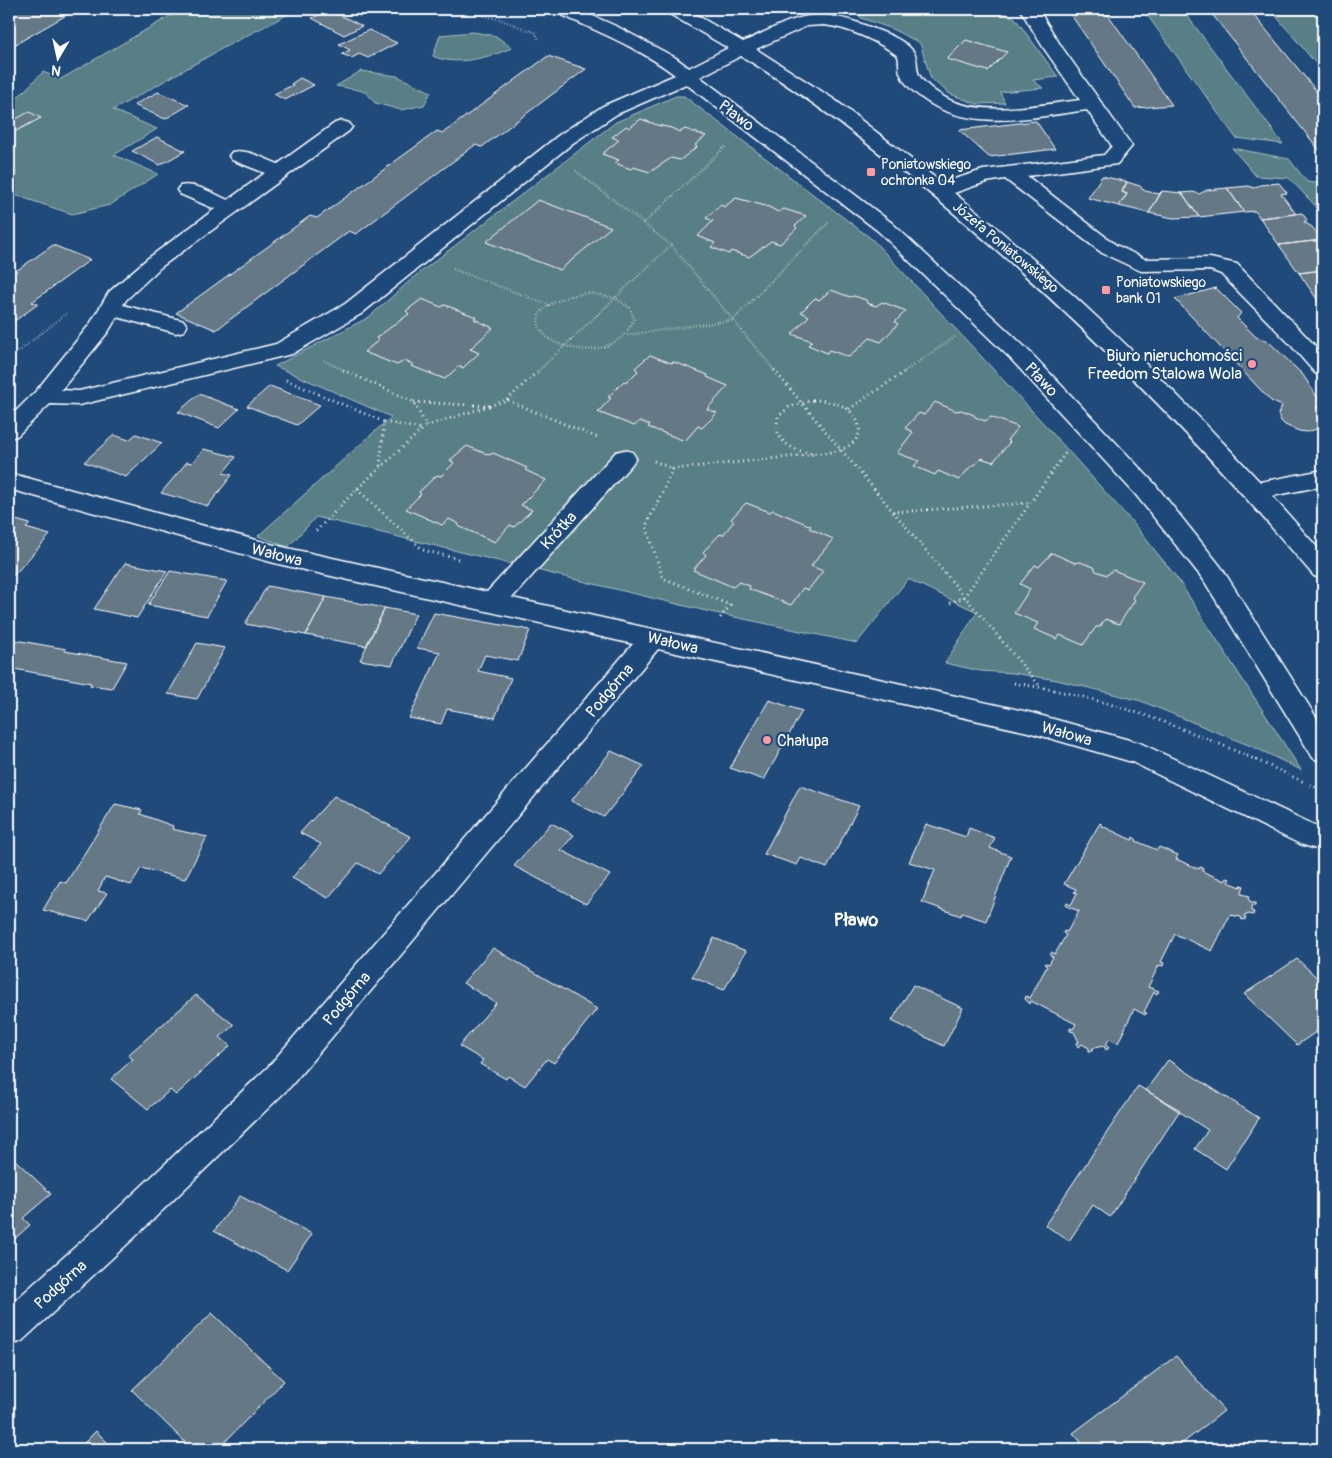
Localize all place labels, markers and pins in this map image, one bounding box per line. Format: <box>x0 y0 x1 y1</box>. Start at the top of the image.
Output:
place label: Poniatowskiego ochronka 04 <box>881 156 972 189</box>
marker: Poniatowskiego ochronka 04 <box>865 166 877 178</box>
place label: Poniatowskiego bank 01 <box>1116 274 1207 307</box>
marker: Poniatowskiego bank 01 <box>1100 284 1112 296</box>
place label: Biuro nieruchomości Freedom Stalowa Wola <box>1087 346 1242 384</box>
marker: Biuro nieruchomości Freedom Stalowa Wola <box>1246 358 1258 370</box>
place label: Chałupa <box>777 731 829 751</box>
marker: Chałupa <box>761 734 773 746</box>

